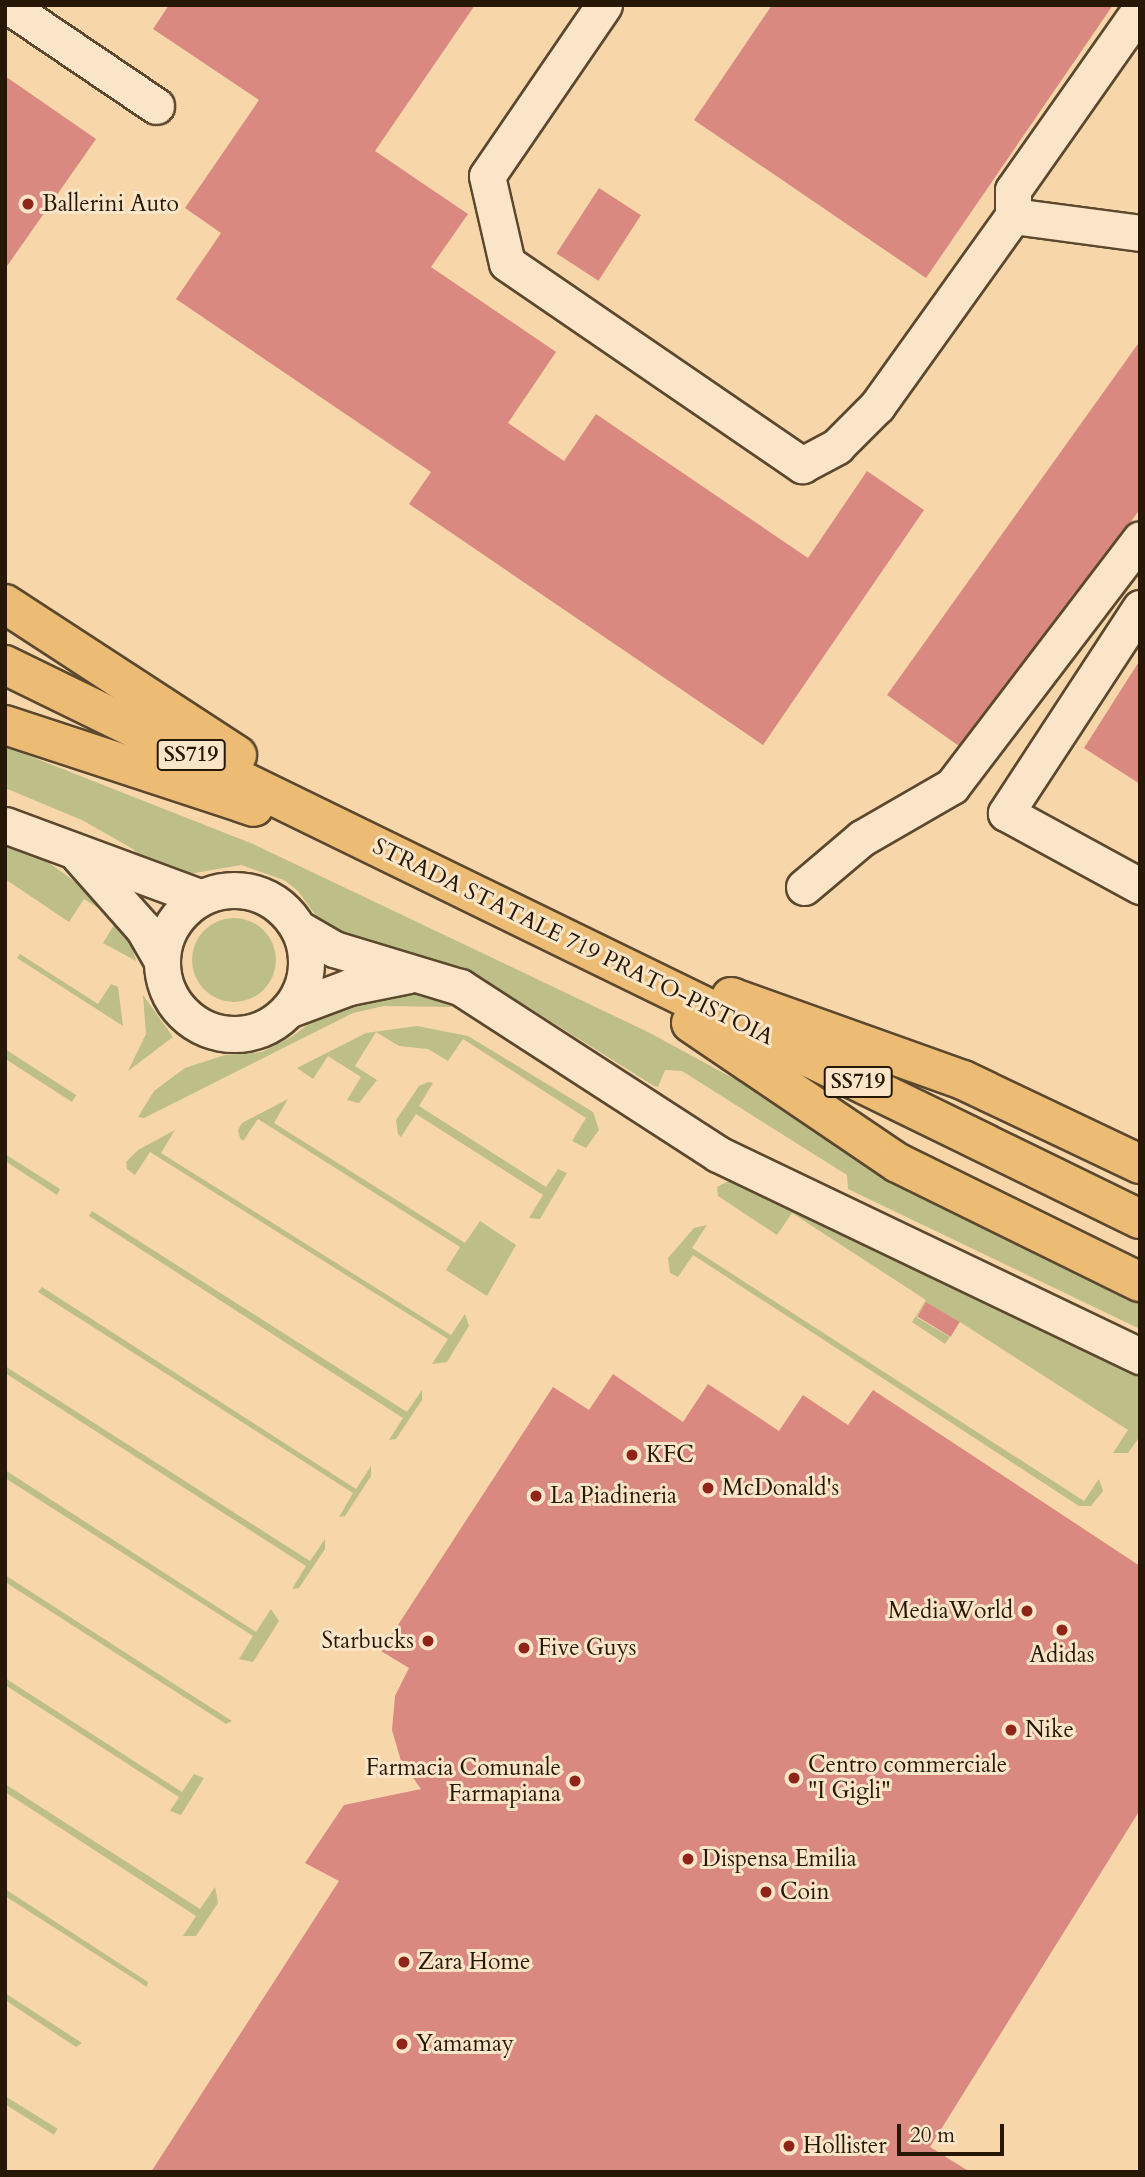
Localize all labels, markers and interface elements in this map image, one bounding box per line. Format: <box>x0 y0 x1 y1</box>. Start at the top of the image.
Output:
place label: Ballerini Auto <box>42 190 179 218</box>
marker: Ballerini Auto <box>20 196 36 212</box>
road number: SS719 <box>156 738 226 772</box>
street label: STRADA STATALE 719 PRATO-PISTOIA <box>368 833 778 1051</box>
road number: SS719 <box>823 1064 893 1100</box>
place label: KFC <box>646 1441 694 1469</box>
marker: KFC <box>624 1447 640 1463</box>
place label: McDonald's <box>722 1474 839 1502</box>
marker: McDonald's <box>700 1480 716 1496</box>
place label: La Piadineria <box>550 1482 677 1510</box>
marker: La Piadineria <box>528 1488 544 1504</box>
place label: MediaWorld <box>888 1597 1013 1625</box>
marker: MediaWorld <box>1019 1603 1035 1619</box>
marker: Adidas <box>1054 1622 1070 1638</box>
place label: Starbucks <box>321 1627 414 1655</box>
marker: Starbucks <box>420 1633 436 1649</box>
place label: Five Guys <box>538 1634 637 1662</box>
marker: Five Guys <box>516 1640 532 1656</box>
place label: Adidas <box>1030 1641 1094 1669</box>
place label: Nike <box>1025 1716 1074 1744</box>
marker: Nike <box>1003 1722 1019 1738</box>
place label: Centro commerciale "I Gigli" <box>808 1751 1007 1805</box>
place label: Farmacia Comunale Farmapiana <box>366 1754 561 1808</box>
marker: Centro commerciale "I Gigli" <box>786 1770 802 1786</box>
marker: Farmacia Comunale Farmapiana <box>567 1773 583 1789</box>
place label: Dispensa Emilia <box>702 1845 857 1873</box>
marker: Dispensa Emilia <box>680 1851 696 1867</box>
place label: Coin <box>780 1878 830 1906</box>
marker: Coin <box>758 1884 774 1900</box>
place label: Zara Home <box>418 1948 530 1976</box>
marker: Zara Home <box>396 1954 412 1970</box>
place label: Yamamay <box>416 2030 514 2058</box>
marker: Yamamay <box>394 2036 410 2052</box>
scale bar <box>900 2110 1007 2154</box>
text: 20 m <box>910 2121 955 2150</box>
place label: Hollister <box>803 2132 887 2160</box>
marker: Hollister <box>781 2138 797 2154</box>

